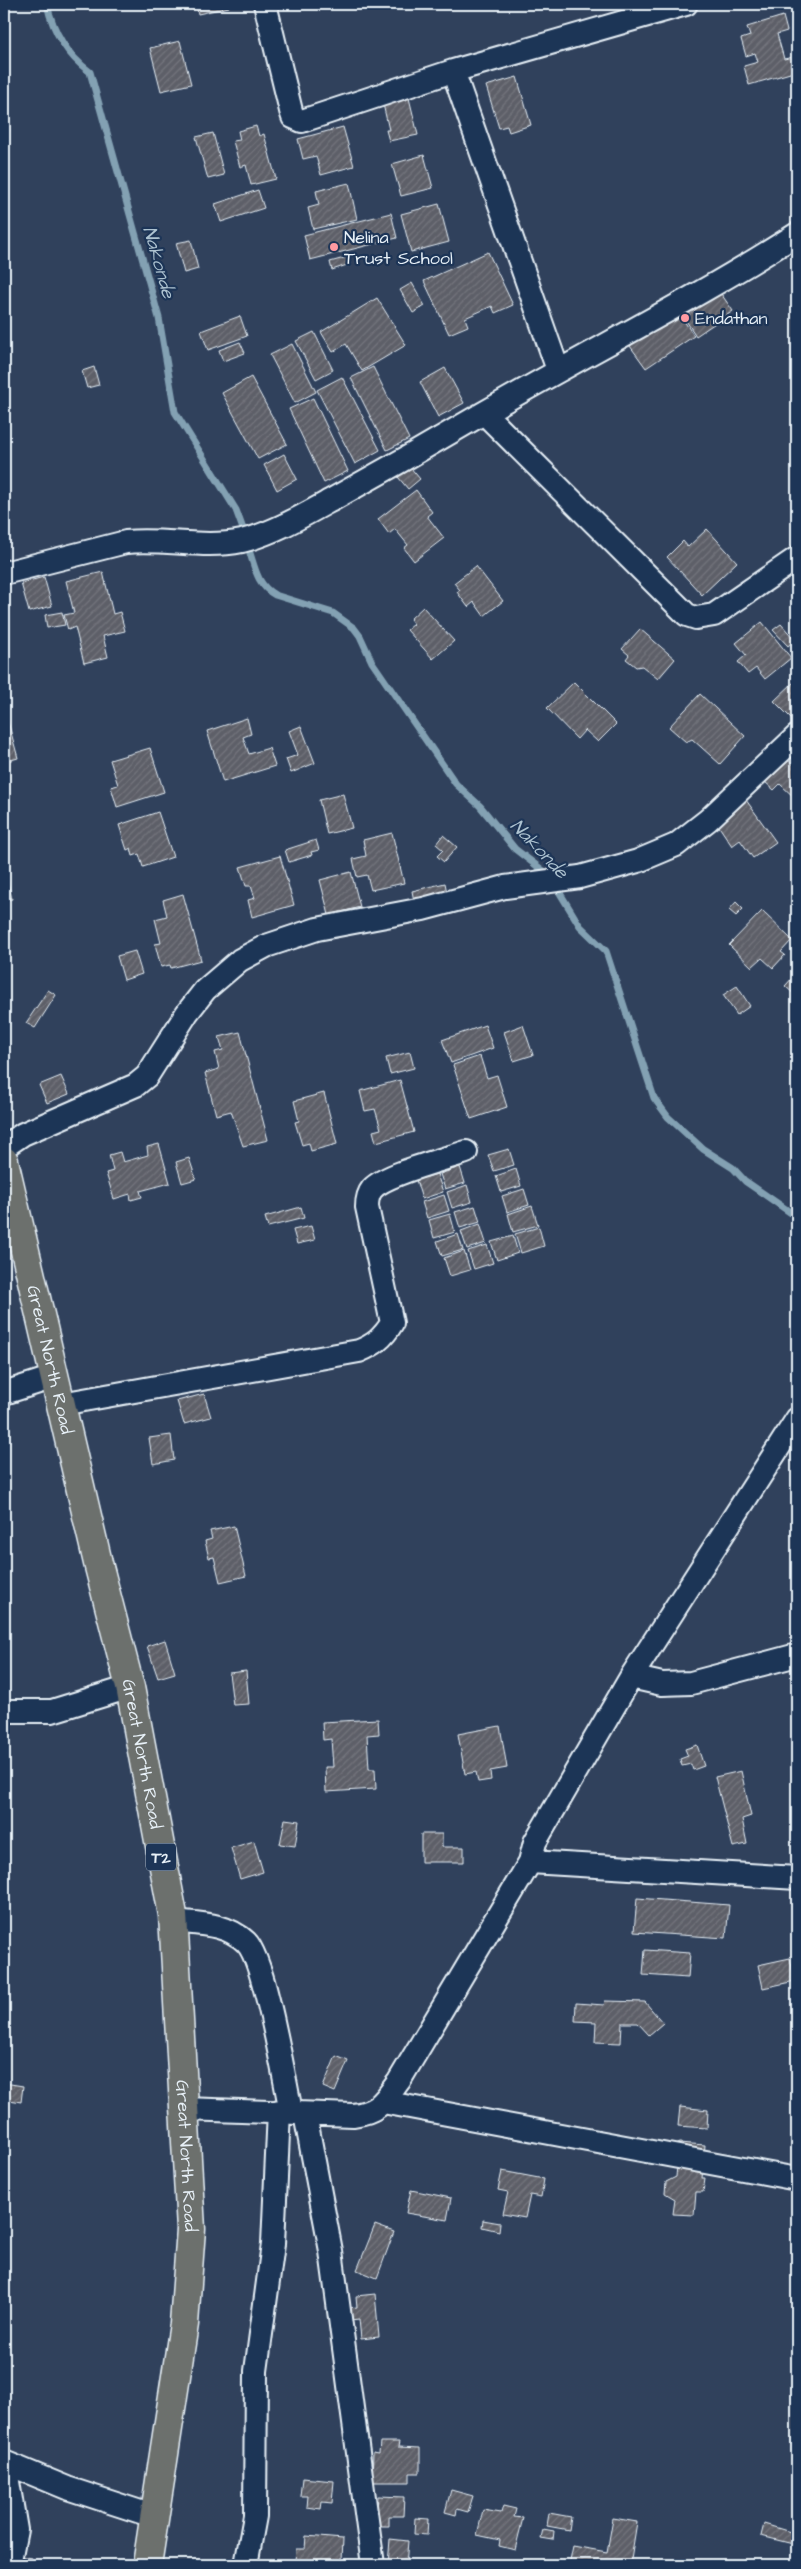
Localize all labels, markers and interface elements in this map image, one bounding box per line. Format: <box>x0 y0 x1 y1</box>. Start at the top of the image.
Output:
water label: Nakonde <box>135 223 182 303</box>
place label: Nelina Trust School <box>344 225 453 271</box>
marker: Nelina Trust School <box>328 241 340 253</box>
place label: Endathan <box>695 306 767 331</box>
marker: Endathan <box>679 312 691 324</box>
water label: Nakonde <box>504 813 575 886</box>
street label: Great North Road <box>20 1283 79 1437</box>
street label: Great North Road <box>115 1676 168 1831</box>
road number: T2 <box>146 1844 176 1870</box>
street label: Great North Road <box>169 2079 203 2232</box>

